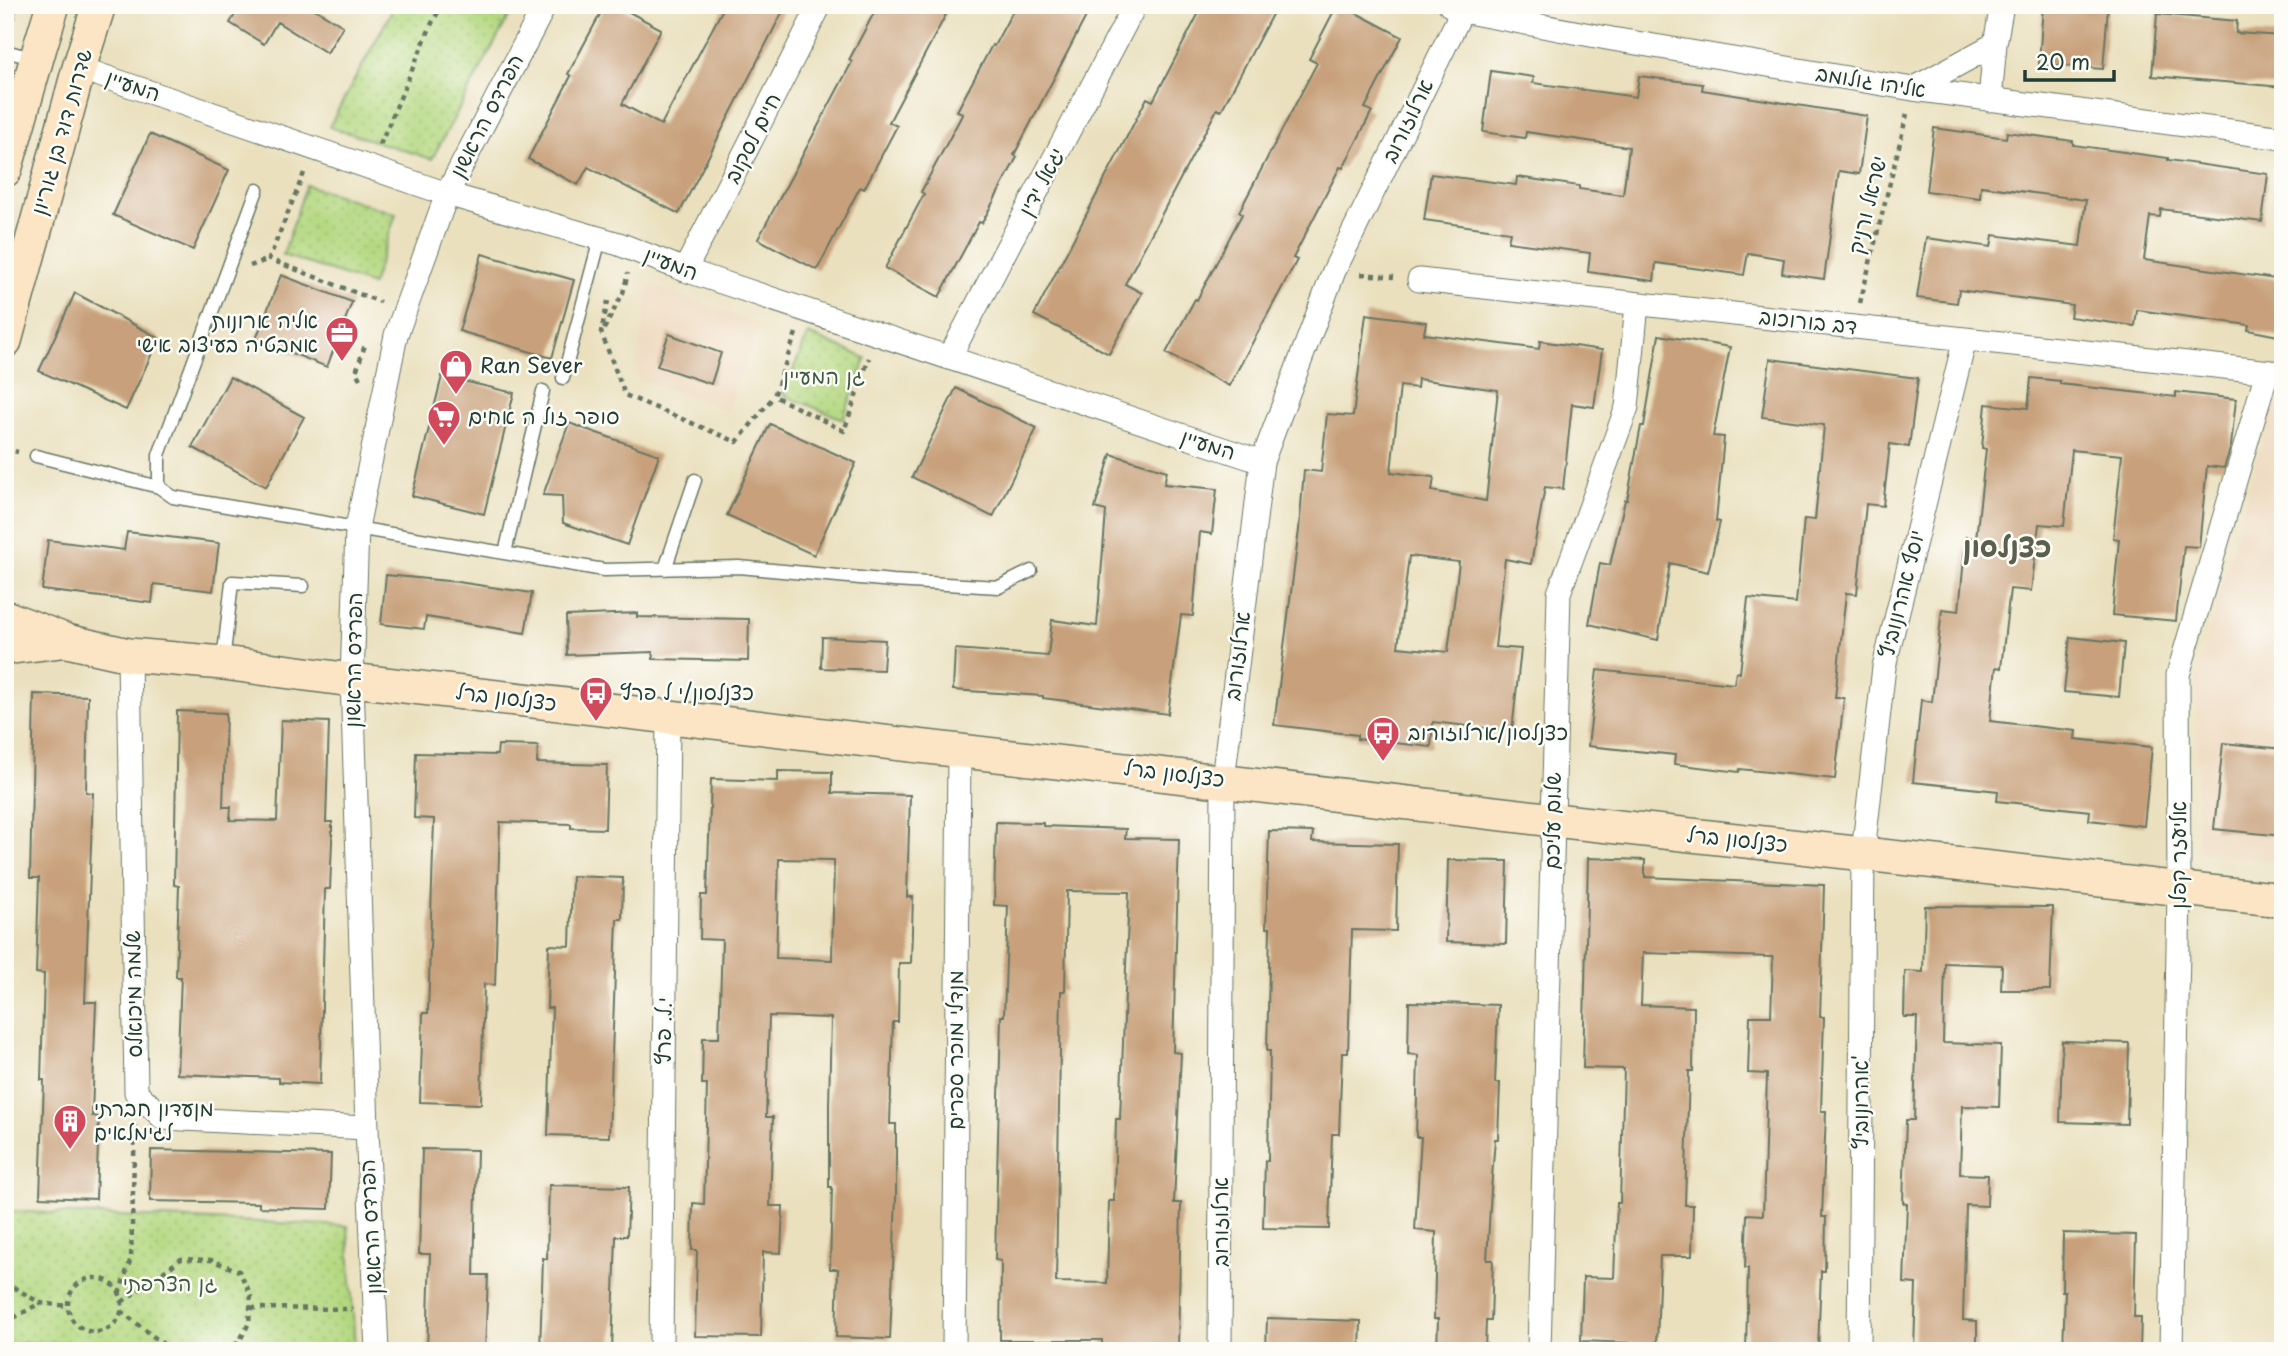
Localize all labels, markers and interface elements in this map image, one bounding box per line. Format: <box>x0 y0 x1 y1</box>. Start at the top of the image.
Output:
scale bar <box>2025 38 2115 82</box>
street label: שדרות דוד בן גוריון <box>21 44 99 218</box>
text: 20 m <box>2036 45 2090 77</box>
street label: הפרדס הראשון <box>440 47 530 183</box>
street label: אליהו גולומב <box>1814 56 1929 105</box>
street label: המעיין <box>102 60 165 108</box>
street label: ארלוזורוב <box>1372 73 1440 167</box>
street label: חיים לסקוב <box>715 86 788 188</box>
street label: יגאל ידין <box>1009 141 1072 221</box>
street label: ישראל ורניק <box>1838 152 1894 257</box>
street label: המעיין <box>640 237 704 287</box>
street label: דב בורוכוב <box>1758 299 1859 341</box>
place label: אליה ארונות אמבטיה בעיצוב אישי <box>136 303 318 359</box>
office icon: אליה ארונות אמבטיה בעיצוב אישי <box>323 314 361 363</box>
shop icon: Ran Sever <box>437 347 475 396</box>
place label: Ran Sever <box>480 348 583 380</box>
park label: גן המעיין <box>783 359 865 391</box>
supermarket icon: סופר זול ה אחים <box>425 398 463 447</box>
place label: סופר זול ה אחים <box>468 399 620 431</box>
street label: המעיין <box>1177 419 1240 467</box>
district label: כצנלסון <box>1963 524 2051 567</box>
street label: יוסף אהרונוביץ <box>1869 526 1931 661</box>
street label: הפרדס הראשון <box>335 592 369 728</box>
street label: ארלוזורוב <box>1215 609 1257 702</box>
street label: כצנלסון ברל <box>454 674 559 718</box>
bus stop icon: כצנלסון/י ל פרץ <box>577 674 615 723</box>
place label: כצנלסון/י ל פרץ <box>620 675 754 707</box>
bus stop icon: כצנלסון/ארלוזורוב <box>1364 714 1402 763</box>
place label: כצנלסון/ארלוזורוב <box>1408 715 1568 747</box>
street label: כצנלסון ברל <box>1122 750 1227 794</box>
street label: שלום עליכם <box>1534 772 1568 870</box>
street label: אליעזר קפלן <box>2161 801 2193 909</box>
street label: כצנלסון ברל <box>1685 817 1789 859</box>
street label: שלמה מיכואלס <box>115 930 149 1058</box>
street label: מנדלי מוכר ספרים <box>938 970 970 1130</box>
street label: י.ל. פרץ <box>645 997 679 1065</box>
street label: אהרונוביץ' <box>1843 1055 1875 1149</box>
place label: מןעדון חברתי לגימלאים <box>94 1091 214 1147</box>
building icon: מןעדון חברתי לגימלאים <box>51 1102 89 1151</box>
street label: הפרדס הראשון <box>349 1159 389 1296</box>
street label: ארלוזורוב <box>1203 1177 1235 1267</box>
park label: גן הצרפתי <box>123 1266 217 1298</box>

